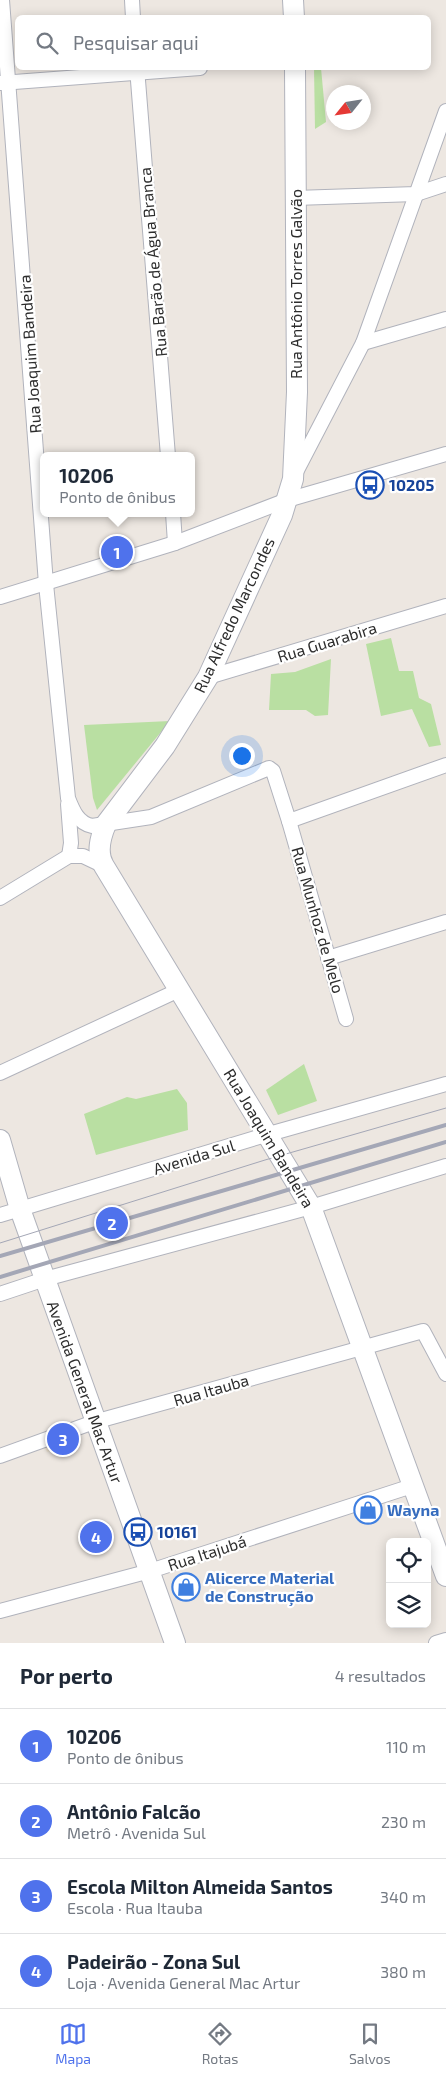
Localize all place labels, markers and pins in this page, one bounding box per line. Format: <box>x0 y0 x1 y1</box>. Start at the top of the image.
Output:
bus stop icon: 10205 <box>355 470 385 500</box>
place label: 10205 <box>389 475 434 494</box>
pin: 1 <box>101 533 133 571</box>
pin: 2 <box>96 1204 128 1242</box>
pin: 3 <box>47 1420 79 1458</box>
shop icon: Wayna <box>353 1495 383 1525</box>
place label: Wayna <box>387 1500 439 1520</box>
bus stop icon: 10161 <box>123 1517 153 1547</box>
pin: 4 <box>80 1518 112 1556</box>
place label: 10161 <box>157 1522 197 1541</box>
place label: Alicerce Material de Construção <box>205 1568 335 1607</box>
shop icon: Alicerce Material de Construção <box>171 1572 201 1602</box>

